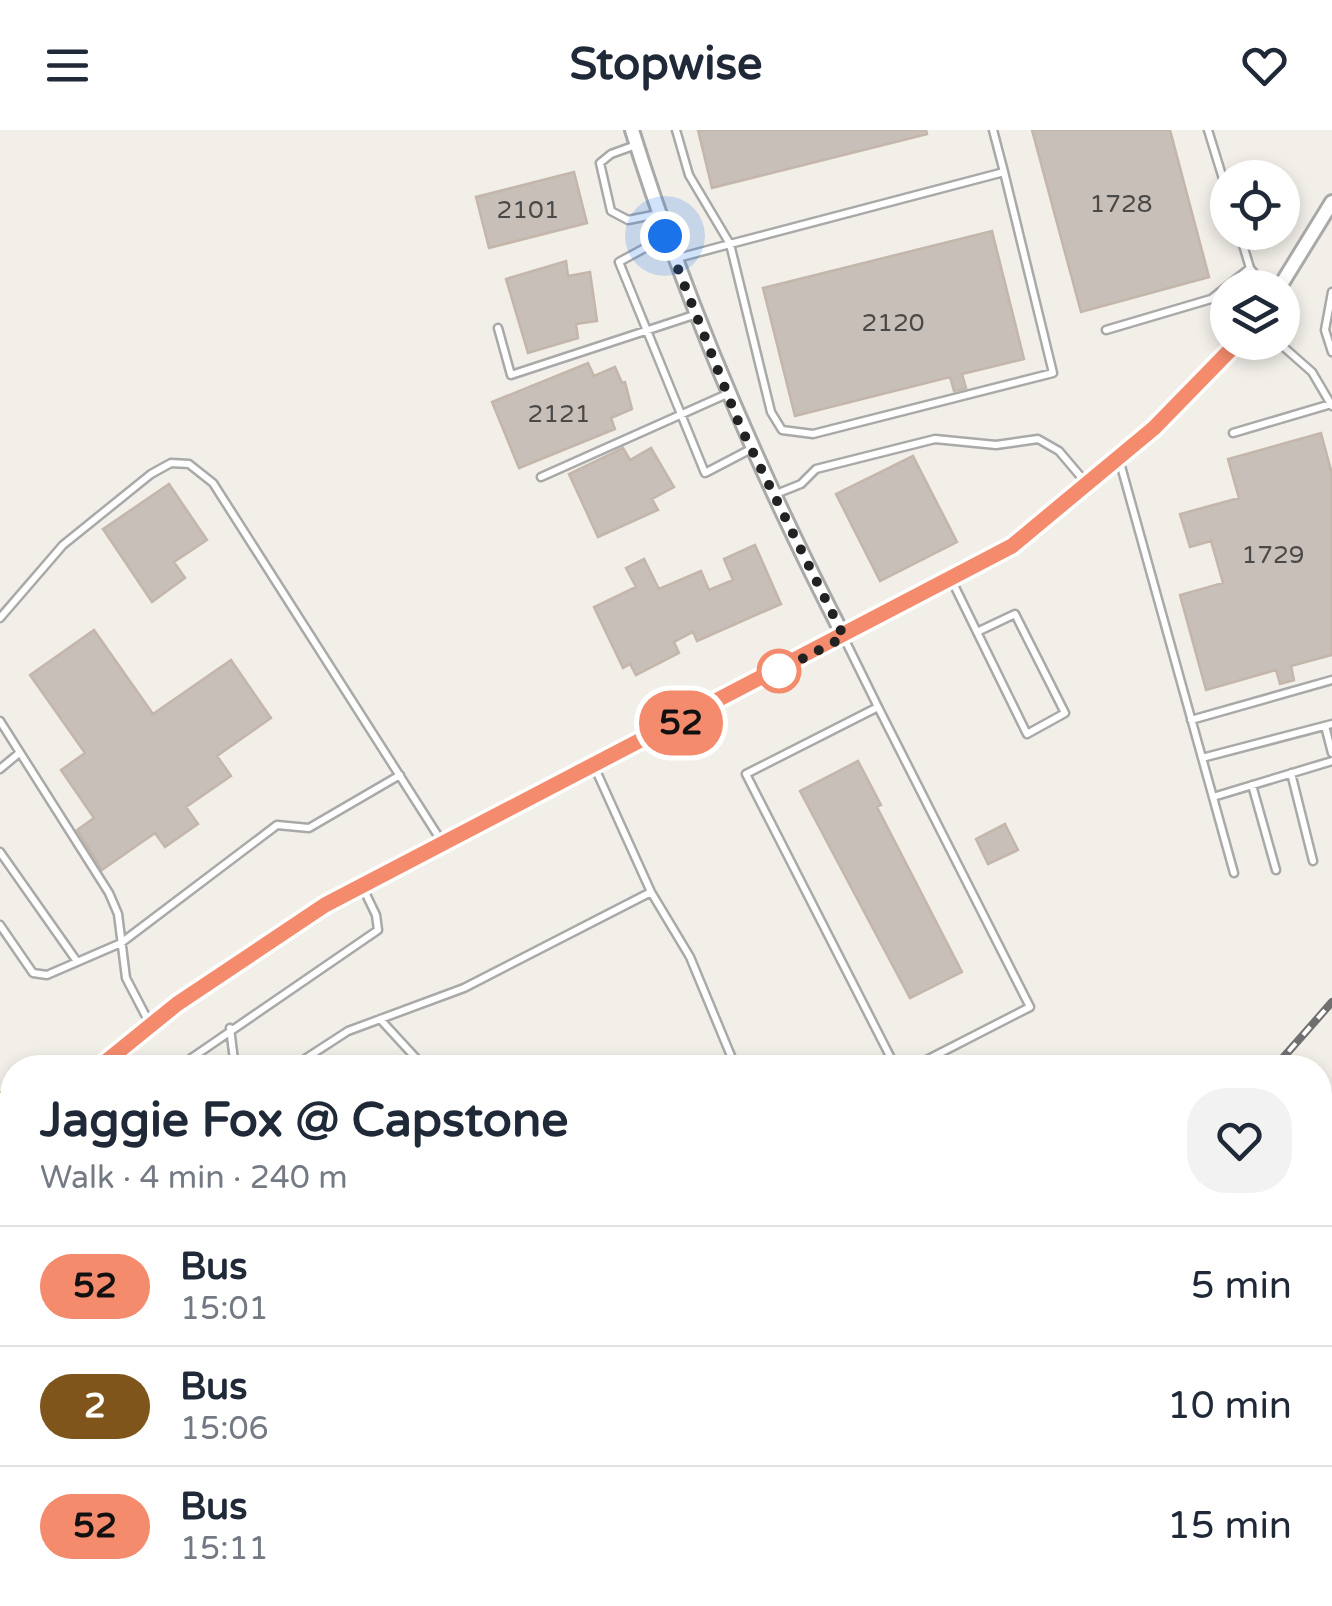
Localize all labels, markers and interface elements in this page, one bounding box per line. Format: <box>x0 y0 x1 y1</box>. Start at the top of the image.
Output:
icon: menu <box>40 38 95 93</box>
text: Stopwise <box>570 38 762 92</box>
icon: heart <box>1237 38 1292 93</box>
map controls <box>1210 160 1300 360</box>
button: locate <box>1210 160 1300 250</box>
house number: 1728 <box>1090 189 1152 219</box>
house number: 2101 <box>497 195 559 225</box>
your location <box>640 211 690 261</box>
button: layers <box>1210 270 1300 360</box>
house number: 2120 <box>862 308 924 338</box>
house number: 2121 <box>528 399 590 429</box>
house number: 1729 <box>1242 540 1304 570</box>
unlabelled marker <box>758 650 800 692</box>
line badge: 52 <box>636 690 726 756</box>
text: 52 <box>659 702 703 744</box>
button: heart <box>1187 1088 1292 1193</box>
text: Jaggie Fox @ Capstone <box>40 1092 568 1150</box>
text: Walk · 4 min · 240 m <box>40 1159 348 1197</box>
text: Bus <box>180 1244 247 1290</box>
text: 5 min <box>1191 1263 1292 1309</box>
text: 52 <box>73 1265 117 1307</box>
text: 15:01 <box>180 1290 269 1328</box>
text: Bus <box>180 1364 247 1410</box>
text: 10 min <box>1167 1383 1292 1429</box>
text: 2 <box>84 1385 106 1427</box>
text: 15:06 <box>180 1410 269 1448</box>
text: Bus <box>180 1484 247 1530</box>
text: 15 min <box>1167 1503 1292 1549</box>
text: 52 <box>73 1505 117 1547</box>
text: 15:11 <box>180 1530 269 1568</box>

